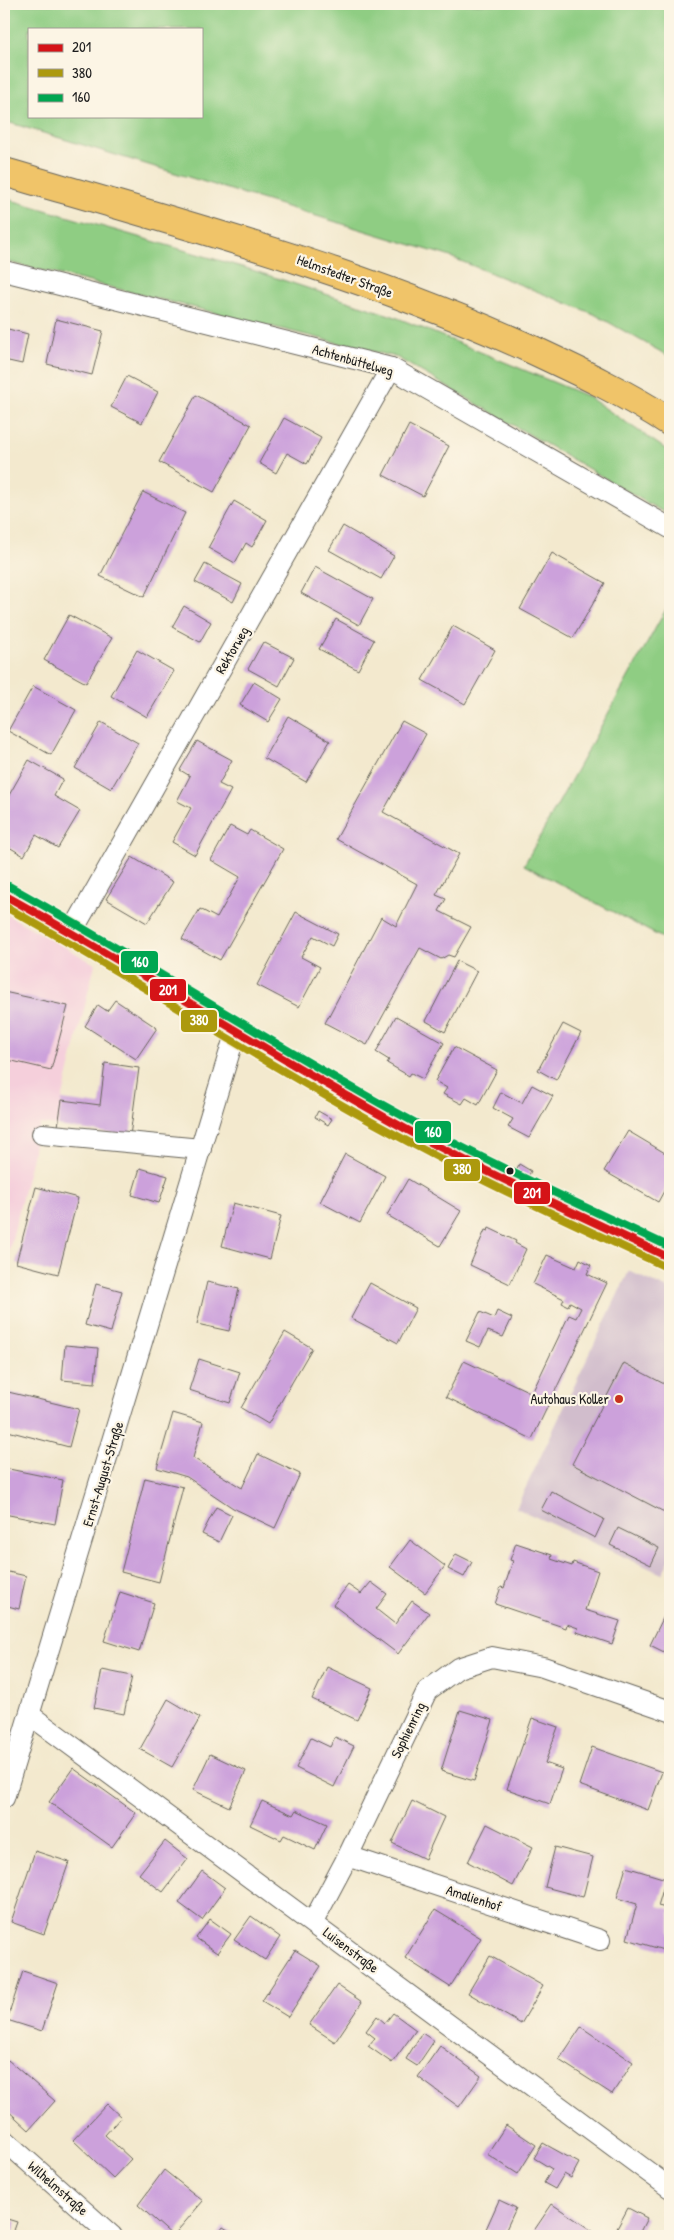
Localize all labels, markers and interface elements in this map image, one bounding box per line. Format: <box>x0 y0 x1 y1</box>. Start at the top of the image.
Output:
legend <box>28 28 202 118</box>
text: 201 <box>72 36 91 57</box>
text: 380 <box>72 62 92 83</box>
text: 160 <box>72 86 90 107</box>
street label: Helmstedter Straße <box>294 249 396 303</box>
street label: Achtenbüttelweg <box>310 339 396 381</box>
street label: Rektorweg <box>210 623 254 677</box>
line badge: 160 <box>120 950 159 974</box>
text: 160 <box>132 952 149 971</box>
line badge: 201 <box>149 978 187 1002</box>
text: 201 <box>159 980 177 999</box>
line badge: 380 <box>180 1009 218 1033</box>
text: 380 <box>190 1010 209 1029</box>
line badge: 160 <box>414 1120 452 1144</box>
text: 160 <box>425 1122 442 1141</box>
line badge: 380 <box>443 1158 481 1182</box>
text: 380 <box>453 1159 472 1178</box>
unlabelled marker <box>505 1166 515 1176</box>
line badge: 201 <box>513 1181 551 1205</box>
text: 201 <box>523 1183 541 1202</box>
place label: Autohaus Koller <box>531 1389 610 1408</box>
marker: Autohaus Koller <box>613 1393 625 1405</box>
street label: Ernst-August-Straße <box>78 1419 129 1529</box>
street label: Sophienring <box>386 1699 430 1761</box>
street label: Amalienhof <box>444 1880 504 1915</box>
street label: Luisenstraße <box>319 1922 383 1978</box>
street label: Wilhelmstraße <box>23 2156 93 2220</box>

